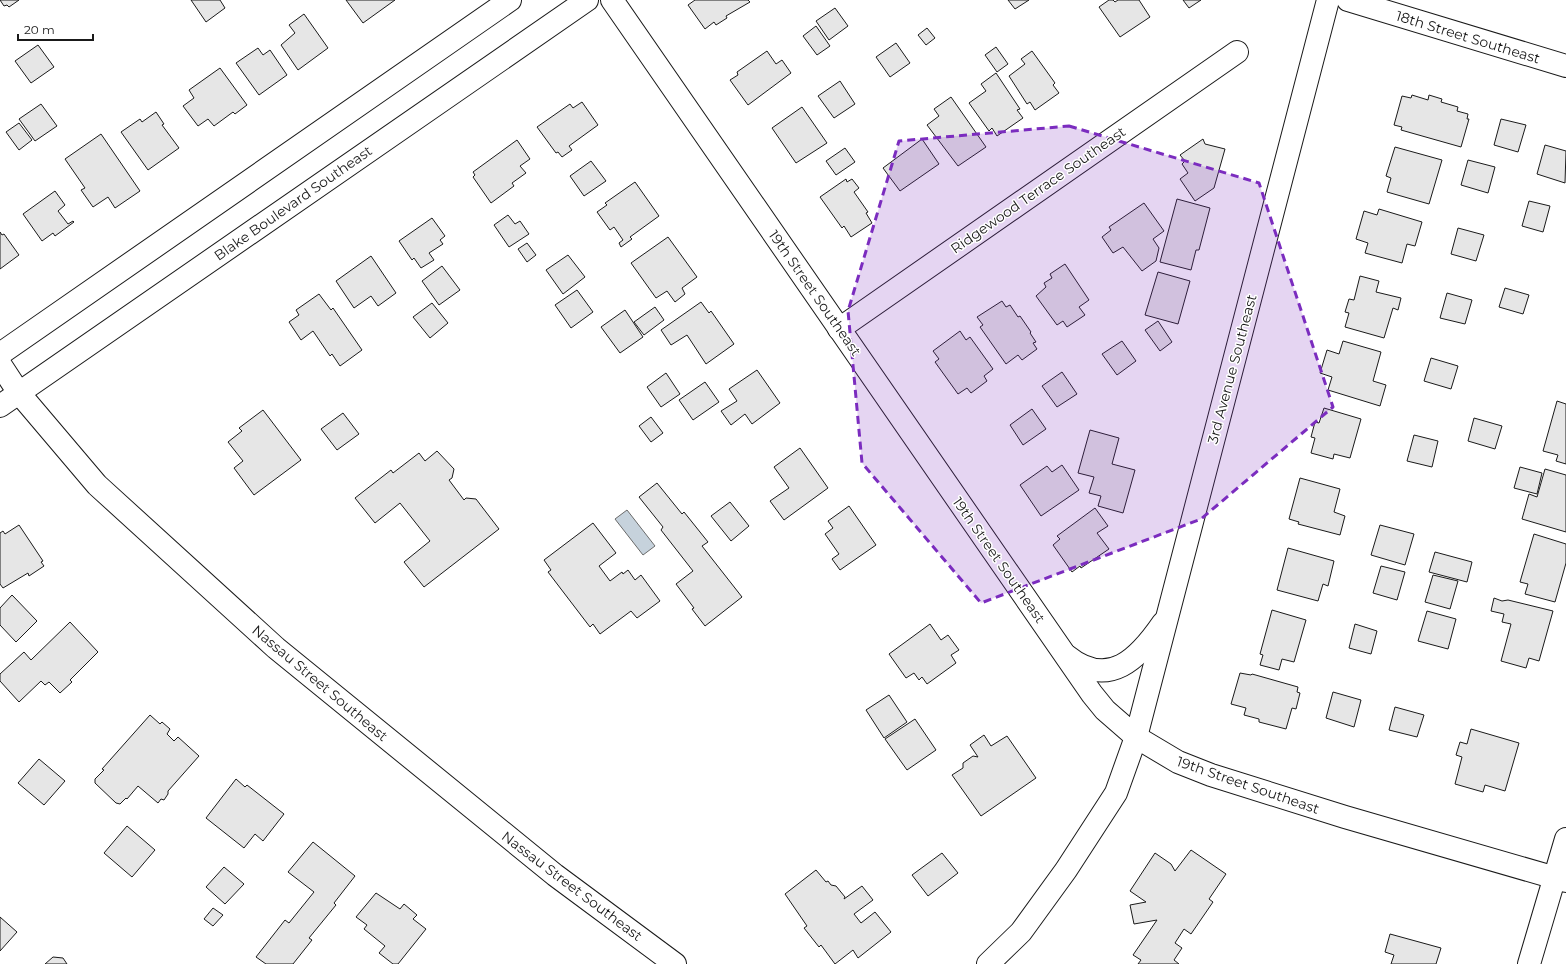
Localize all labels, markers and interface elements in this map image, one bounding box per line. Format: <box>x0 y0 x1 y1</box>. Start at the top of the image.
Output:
street label: 18th Street Southeast <box>1394 6 1543 68</box>
scale bar <box>18 16 93 42</box>
text: 20 m <box>24 22 55 37</box>
street label: Ridgewood Terrace Southeast <box>947 122 1129 257</box>
street label: Blake Boulevard Southeast <box>211 141 376 265</box>
street label: 19th Street Southeast <box>765 227 865 360</box>
street label: 3rd Avenue Southeast <box>1203 292 1261 446</box>
street label: 19th Street Southeast <box>949 494 1049 627</box>
street label: Nassau Street Southeast <box>248 621 392 745</box>
street label: 19th Street Southeast <box>1174 752 1322 818</box>
street label: Nassau Street Southeast <box>498 827 646 945</box>

